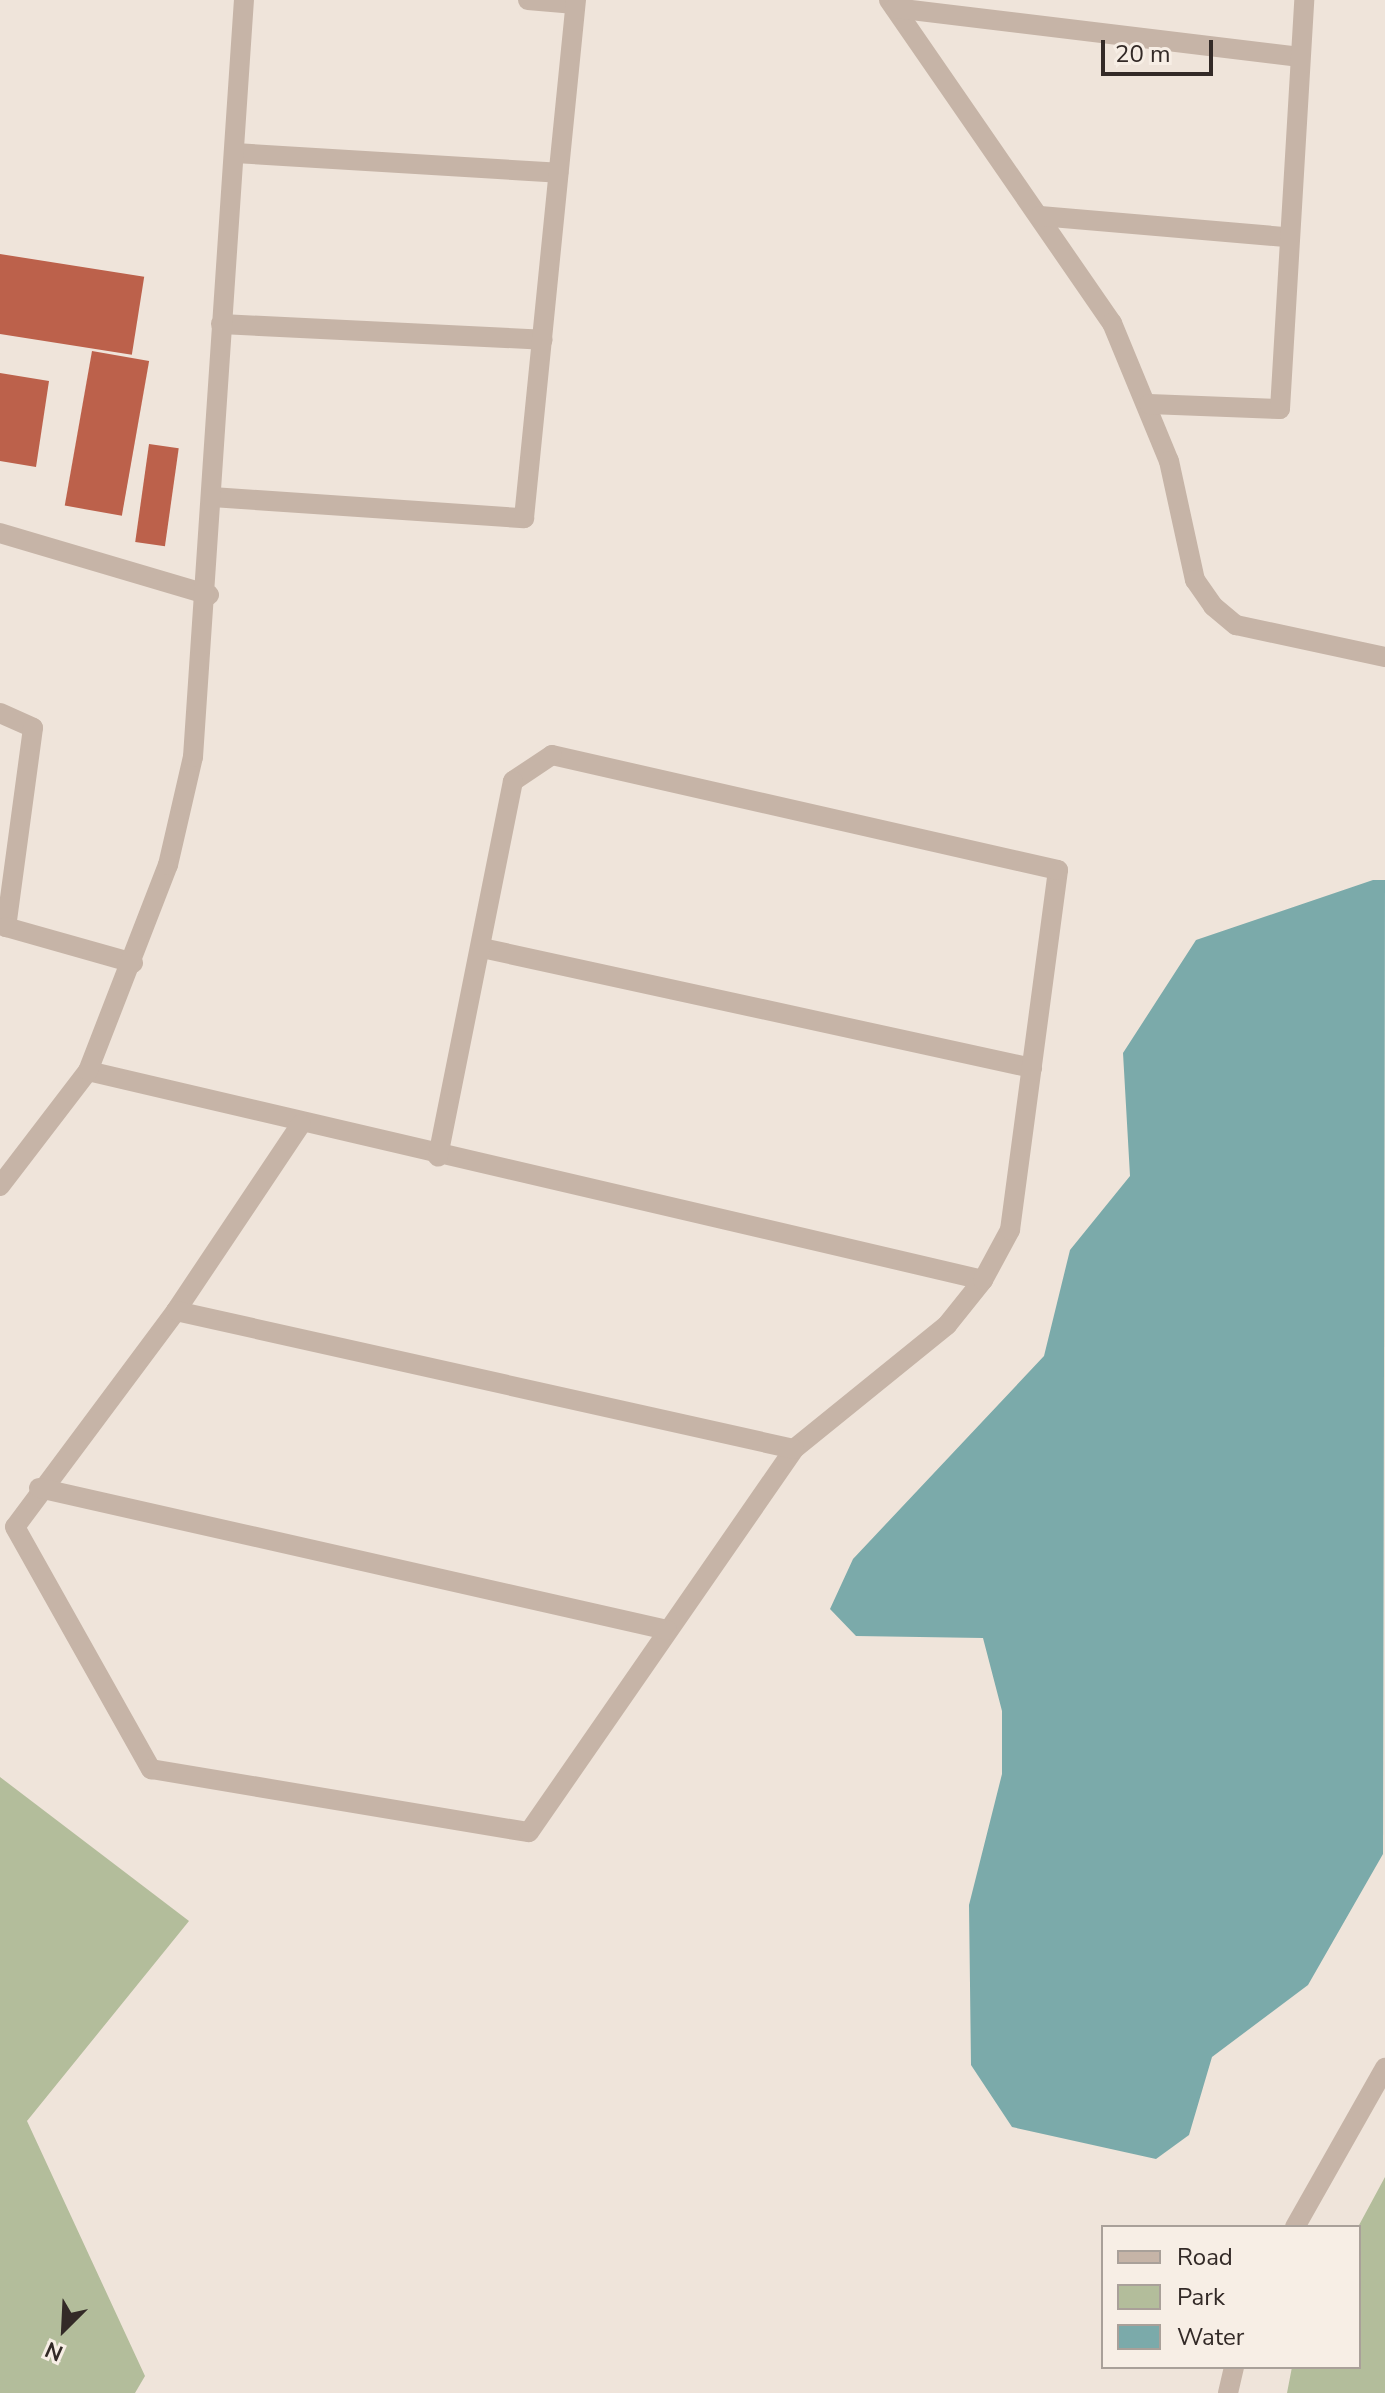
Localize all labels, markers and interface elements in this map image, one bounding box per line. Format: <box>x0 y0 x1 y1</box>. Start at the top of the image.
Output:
scale bar <box>1105 24 1217 74</box>
text: 20 m <box>1115 38 1171 70</box>
legend <box>1101 2225 1361 2369</box>
text: Road <box>1177 2241 1233 2273</box>
text: Park <box>1177 2281 1225 2313</box>
north arrow <box>24 2289 104 2369</box>
text: Water <box>1177 2321 1244 2353</box>
text: N <box>41 2334 68 2368</box>

